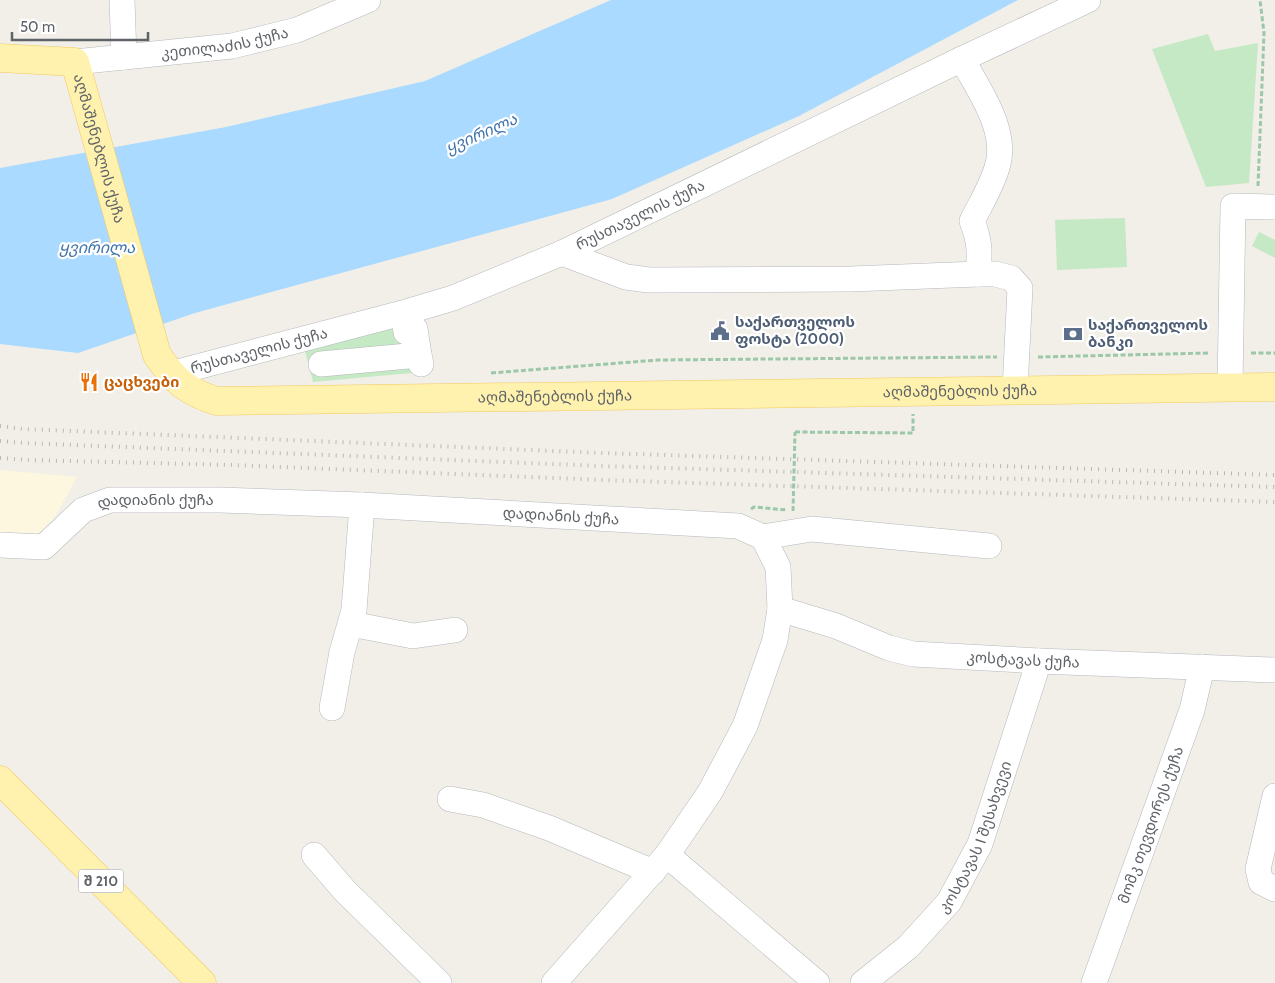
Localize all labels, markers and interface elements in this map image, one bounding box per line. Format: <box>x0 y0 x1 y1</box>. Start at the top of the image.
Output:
scale bar <box>12 10 149 42</box>
text: 50 m <box>20 18 55 36</box>
street label: კეთილაძის ქუჩა <box>160 23 290 62</box>
street label: აღმაშენებლის ქუჩა <box>70 72 129 225</box>
water label: ყვირილა <box>443 109 520 158</box>
street label: რუსთაველის ქუჩა <box>573 176 708 254</box>
water label: ყვირილა <box>59 238 135 257</box>
place label: საქართველოს ფოსტა (2000) <box>735 313 855 348</box>
place label: საქართველოს ბანკი <box>1088 316 1208 351</box>
public building icon: საქართველოს ფოსტა (2000) <box>709 320 731 342</box>
bank icon: საქართველოს ბანკი <box>1062 323 1084 345</box>
street label: რუსთაველის ქუჩა <box>188 324 329 377</box>
restaurant icon: ცაცხვები <box>78 371 100 393</box>
place label: ცაცხვები <box>104 373 179 391</box>
street label: აღმაშენებლის ქუჩა <box>883 381 1037 401</box>
street label: აღმაშენებლის ქუჩა <box>478 386 632 407</box>
street label: დადიანის ქუჩა <box>95 491 214 513</box>
street label: დადიანის ქუჩა <box>502 504 620 528</box>
street label: კოსტავას ქუჩა <box>966 648 1080 672</box>
street label: მომკ თევდორეს ქუჩა <box>1114 744 1187 906</box>
street label: კოსტავას I შესახვევი <box>935 759 1015 917</box>
road number: შ 210 <box>78 869 124 892</box>

